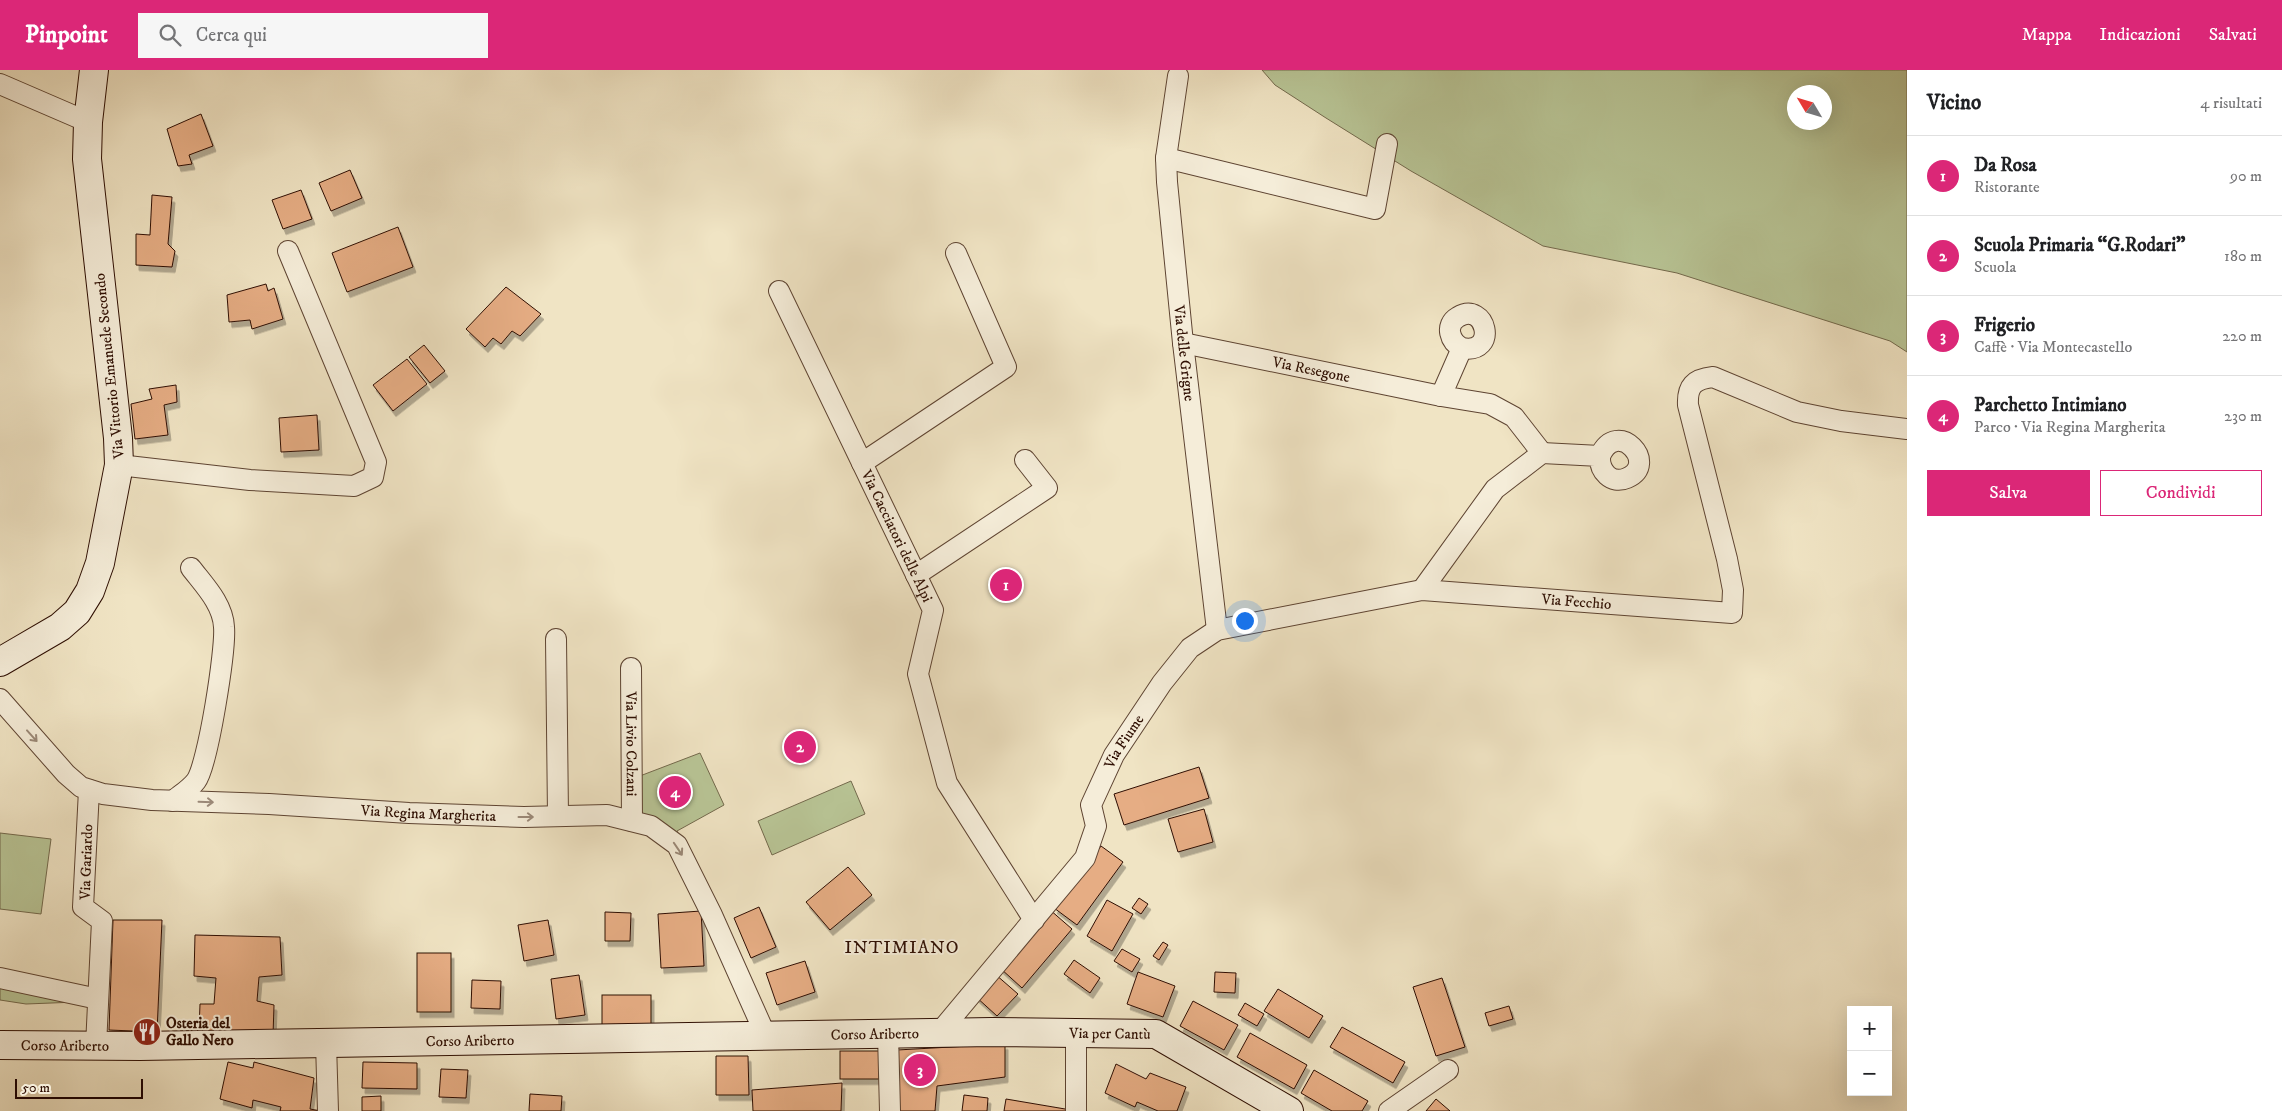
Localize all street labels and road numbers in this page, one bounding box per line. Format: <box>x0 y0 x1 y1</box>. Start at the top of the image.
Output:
street label: Via Vittorio Emanuele Secondo <box>90 272 129 461</box>
street label: Via delle Grigne <box>1169 303 1199 402</box>
street label: Via Resegone <box>1270 352 1352 387</box>
street label: Via Cacciatori delle Alpi <box>856 466 937 606</box>
street label: Via Fecchio <box>1540 590 1612 614</box>
street label: Via Livio Colzani <box>621 690 641 797</box>
street label: Via Fiume <box>1100 711 1148 773</box>
street label: Via Regina Margherita <box>359 801 497 826</box>
street label: Via Gariardo <box>76 824 97 901</box>
street label: Corso Ariberto <box>831 1024 919 1045</box>
street label: Via per Cantù <box>1068 1024 1151 1044</box>
street label: Corso Ariberto <box>426 1031 514 1051</box>
street label: Corso Ariberto <box>21 1036 109 1056</box>

